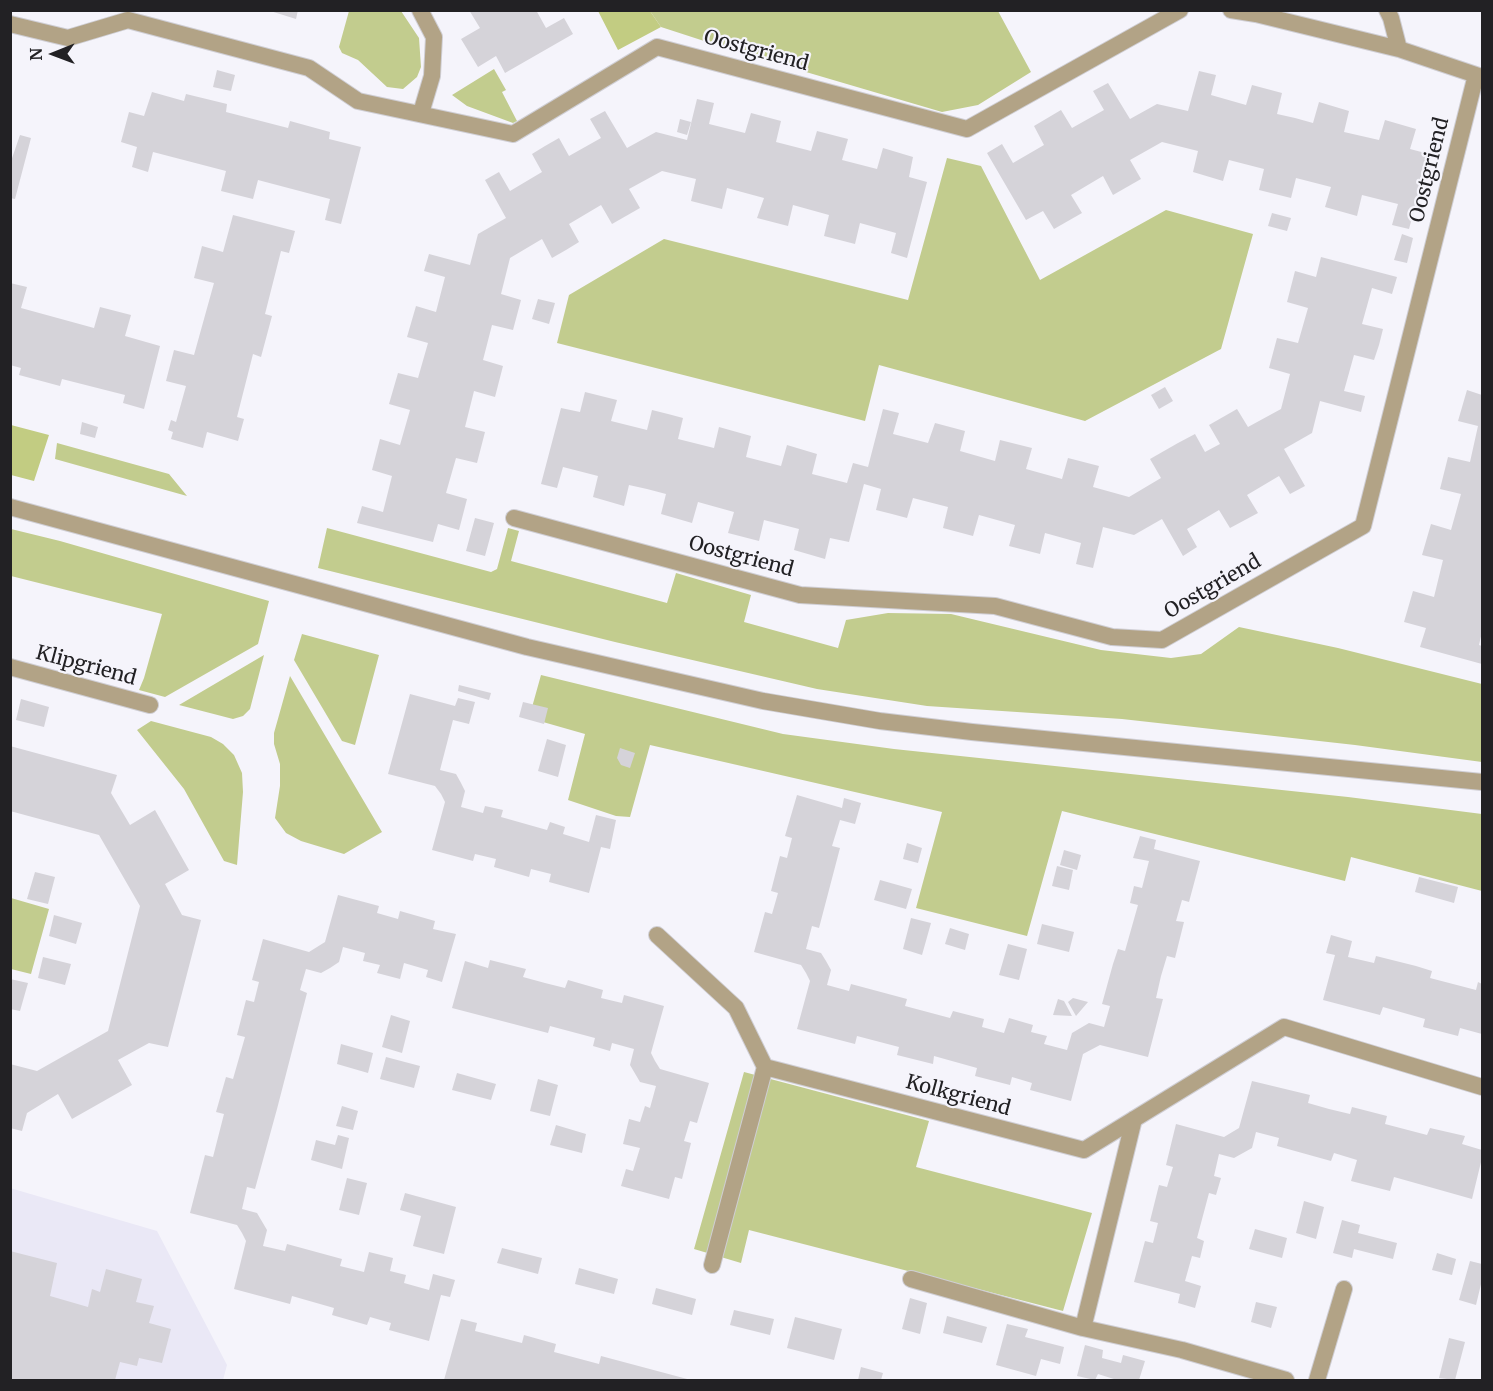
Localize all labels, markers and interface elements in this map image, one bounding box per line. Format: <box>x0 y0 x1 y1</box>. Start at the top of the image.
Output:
north arrow <box>24 24 84 84</box>
street label: Oostgriend <box>701 26 811 76</box>
text: N <box>26 48 46 61</box>
street label: Oostgriend <box>1405 115 1455 225</box>
street label: Oostgriend <box>686 532 796 582</box>
street label: Oostgriend <box>1161 550 1265 624</box>
street label: Klipgriend <box>33 641 139 691</box>
street label: Kolkgriend <box>903 1071 1013 1121</box>

